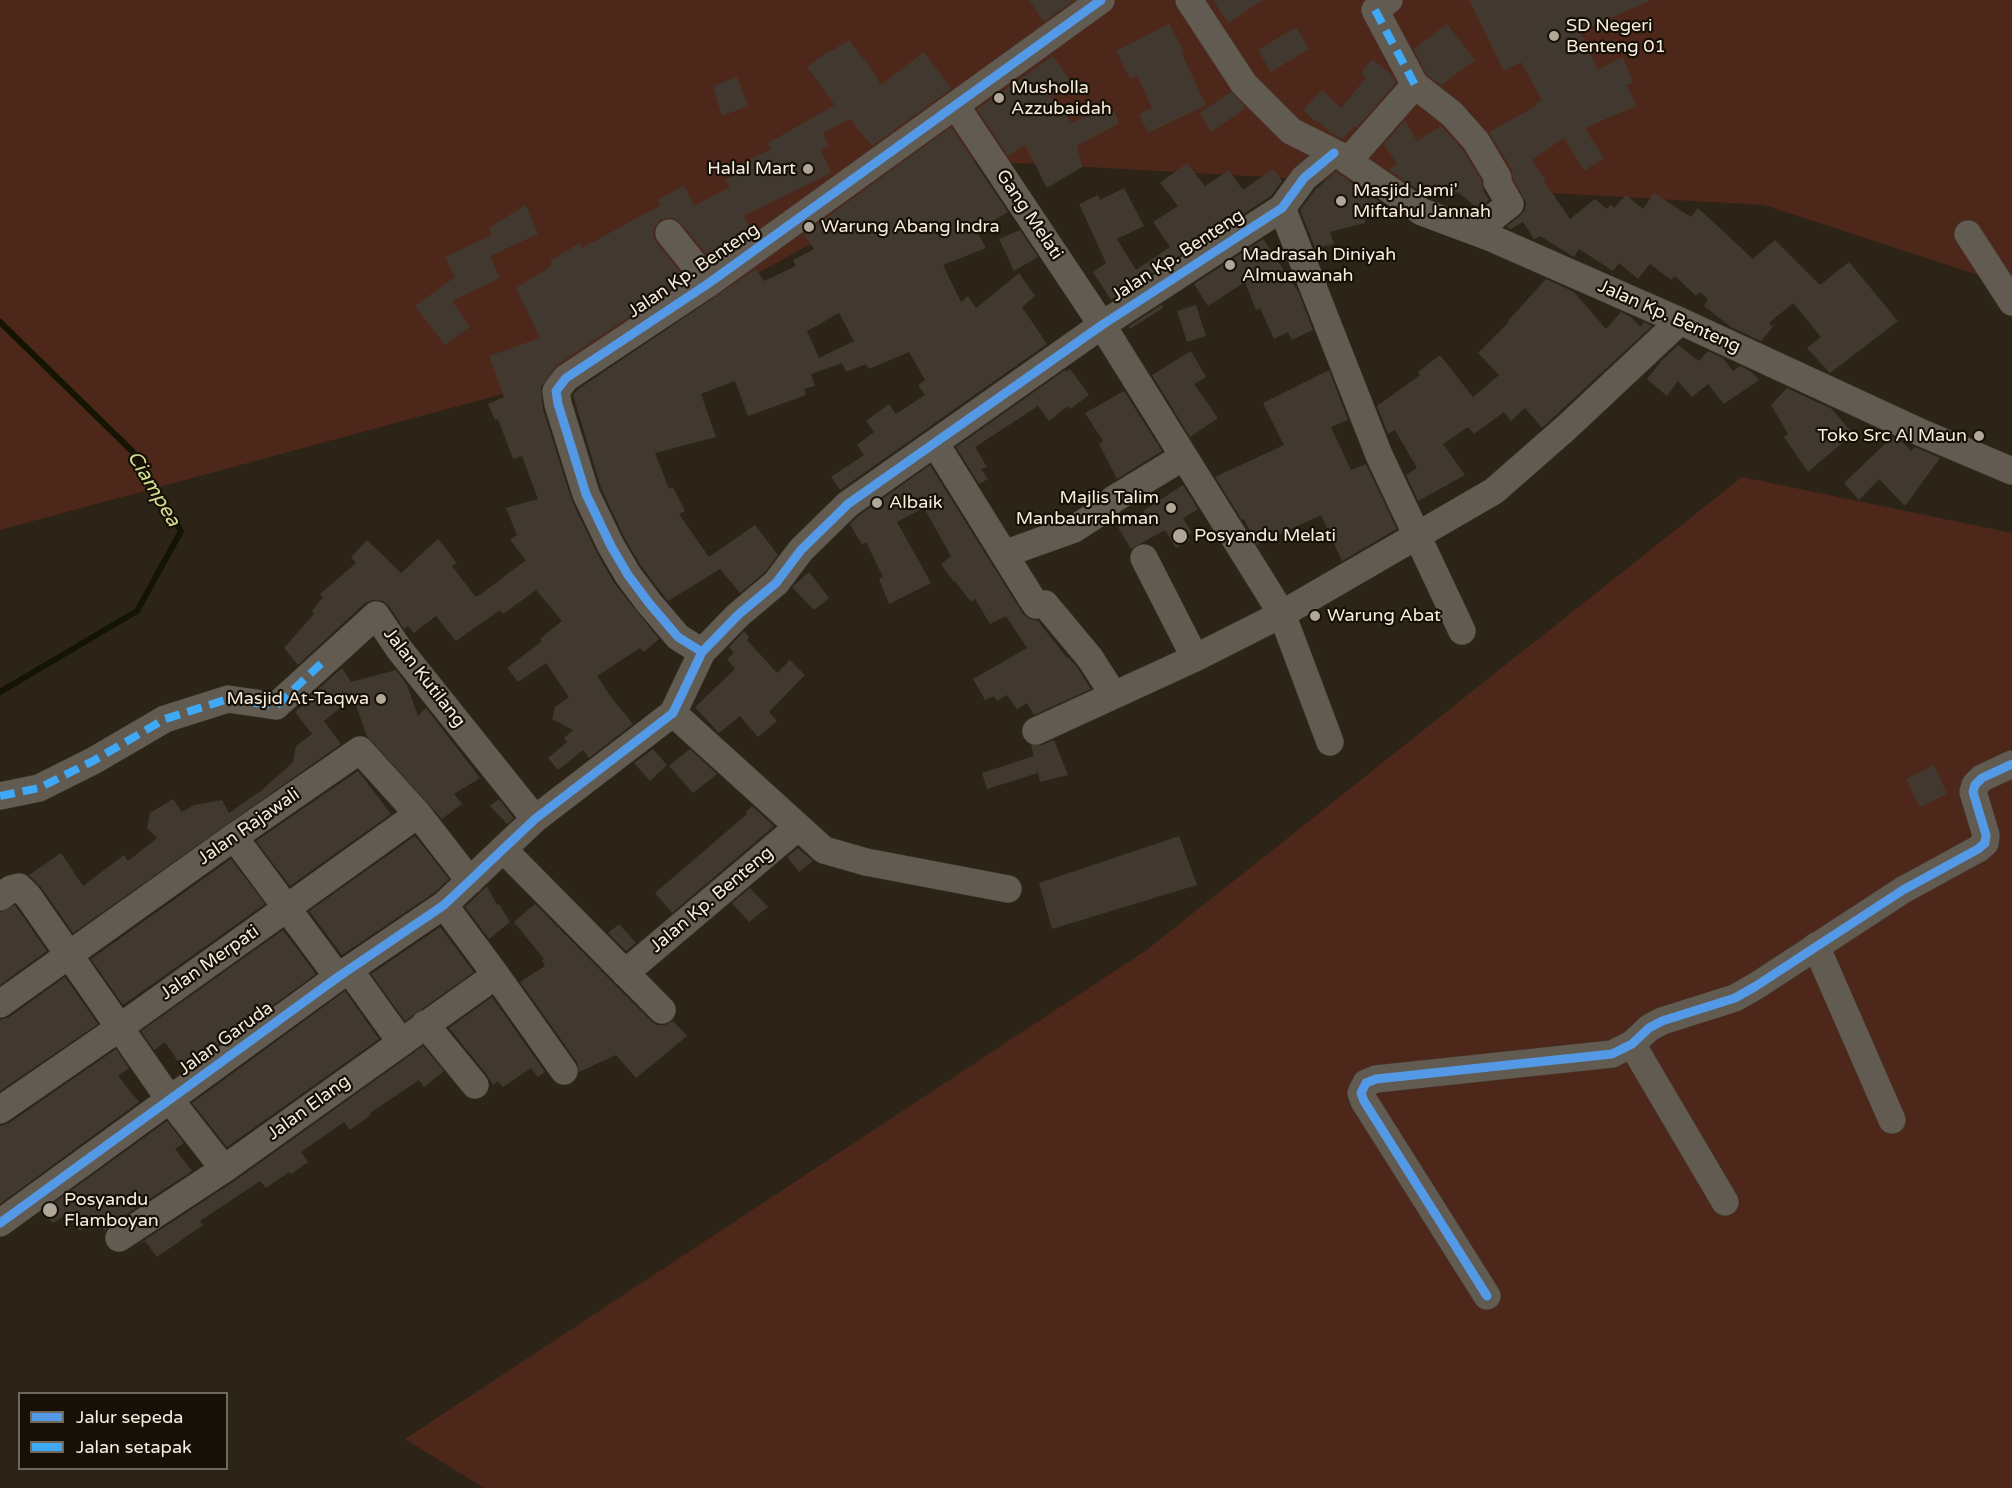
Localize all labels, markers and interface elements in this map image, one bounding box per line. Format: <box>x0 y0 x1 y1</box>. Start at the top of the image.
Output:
place label: SD Negeri Benteng 01 <box>1566 15 1666 57</box>
marker: SD Negeri Benteng 01 <box>1547 29 1561 43</box>
place label: Musholla Azzubaidah <box>1011 77 1112 119</box>
marker: Musholla Azzubaidah <box>992 91 1006 105</box>
place label: Halal Mart <box>707 158 796 180</box>
marker: Halal Mart <box>801 162 815 176</box>
street label: Gang Melati <box>991 166 1067 264</box>
place label: Masjid Jami' Miftahul Jannah <box>1353 180 1491 222</box>
marker: Masjid Jami' Miftahul Jannah <box>1334 194 1348 208</box>
street label: Jalan Kp. Benteng <box>1108 205 1248 307</box>
place label: Warung Abang Indra <box>821 216 1000 238</box>
street label: Jalan Kp. Benteng <box>624 219 764 323</box>
marker: Warung Abang Indra <box>802 220 816 234</box>
place label: Madrasah Diniyah Almuawanah <box>1242 244 1396 286</box>
marker: Madrasah Diniyah Almuawanah <box>1223 258 1237 272</box>
street label: Jalan Kp. Benteng <box>1594 276 1744 358</box>
place label: Toko Src Al Maun <box>1817 425 1967 447</box>
marker: Toko Src Al Maun <box>1972 429 1986 443</box>
water label: Ciampea <box>121 447 185 531</box>
place label: Majlis Talim Manbaurrahman <box>1016 487 1159 530</box>
place label: Albaik <box>889 492 943 514</box>
marker: Albaik <box>870 496 884 510</box>
marker: Majlis Talim Manbaurrahman <box>1164 501 1178 515</box>
place label: Posyandu Melati <box>1194 525 1336 547</box>
marker: Posyandu Melati <box>1171 527 1189 545</box>
place label: Warung Abat <box>1327 605 1441 627</box>
marker: Warung Abat <box>1308 609 1322 623</box>
street label: Jalan Kutilang <box>379 624 469 732</box>
place label: Masjid At-Taqwa <box>226 688 369 710</box>
marker: Masjid At-Taqwa <box>374 692 388 706</box>
street label: Jalan Rajawali <box>194 784 304 870</box>
street label: Jalan Kp. Benteng <box>646 842 778 958</box>
street label: Jalan Merpati <box>156 921 264 1005</box>
street label: Jalan Garuda <box>174 997 278 1081</box>
street label: Jalan Elang <box>263 1071 355 1145</box>
place label: Posyandu Flamboyan <box>64 1189 159 1232</box>
marker: Posyandu Flamboyan <box>41 1201 59 1219</box>
legend <box>18 1392 228 1470</box>
text: Jalur sepeda <box>76 1406 183 1428</box>
text: Jalan setapak <box>76 1436 192 1458</box>

